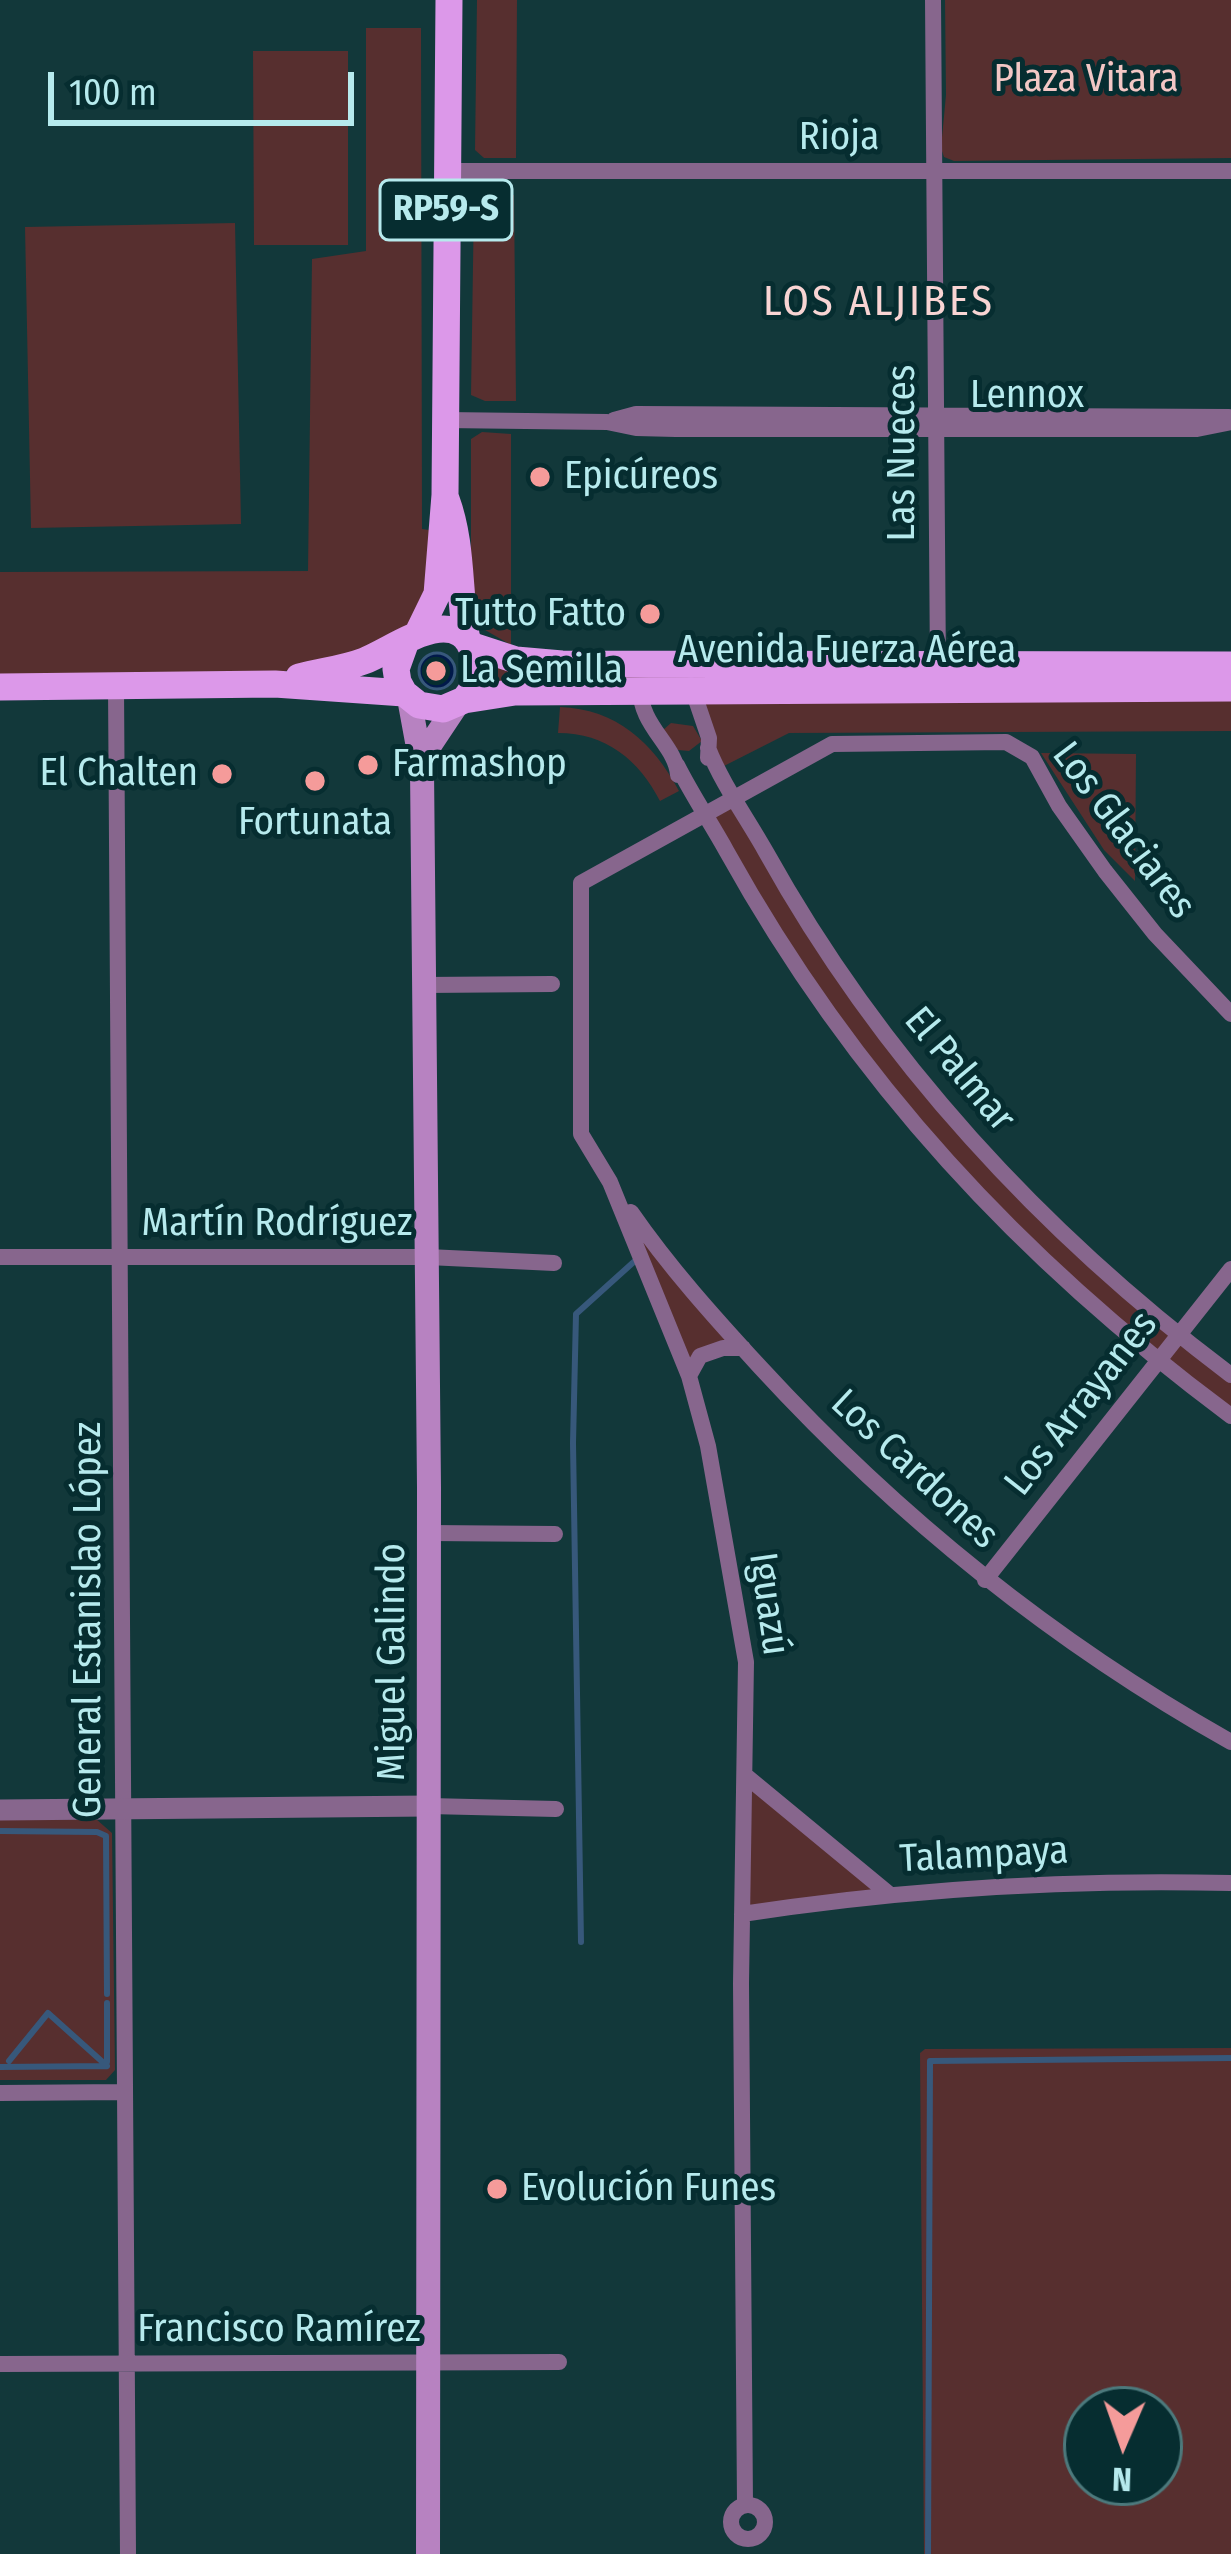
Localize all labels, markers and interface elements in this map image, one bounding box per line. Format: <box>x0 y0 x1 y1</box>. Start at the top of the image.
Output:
scale bar <box>54 48 360 122</box>
park label: Plaza Vitara <box>993 57 1179 103</box>
text: 100 m <box>69 71 157 115</box>
street label: Rioja <box>799 115 879 161</box>
road number: RP59-S <box>380 180 512 240</box>
district label: LOS ALJIBES <box>763 278 995 328</box>
street label: Las Nueces <box>880 365 926 541</box>
street label: Lennox <box>970 373 1084 419</box>
place label: Epicúreos <box>564 454 718 500</box>
marker: Epicúreos <box>527 464 553 490</box>
place label: Tutto Fatto <box>455 591 626 637</box>
marker: Tutto Fatto <box>637 601 663 627</box>
street label: Avenida Fuerza Aérea <box>678 628 1016 674</box>
place label: La Semilla <box>460 648 623 694</box>
marker: La Semilla <box>423 658 449 684</box>
street label: Los Glaciares <box>1042 734 1204 928</box>
place label: Farmashop <box>392 742 567 788</box>
place label: El Chalten <box>40 751 198 797</box>
marker: Farmashop <box>355 752 381 778</box>
marker: El Chalten <box>209 761 235 787</box>
marker: Fortunata <box>302 768 328 794</box>
place label: Fortunata <box>238 800 392 846</box>
street label: El Palmar <box>894 998 1024 1142</box>
street label: Martín Rodríguez <box>141 1201 413 1247</box>
street label: Los Arrayanes <box>996 1303 1168 1505</box>
street label: Los Cardones <box>821 1381 1007 1559</box>
street label: General Estanislao López <box>66 1422 112 1818</box>
street label: Miguel Galindo <box>370 1543 416 1781</box>
street label: Iguazú <box>738 1550 798 1658</box>
street label: Talampaya <box>898 1828 1070 1884</box>
place label: Evolución Funes <box>521 2166 776 2212</box>
marker: Evolución Funes <box>484 2176 510 2202</box>
street label: Francisco Ramírez <box>137 2307 421 2353</box>
north arrow <box>1063 2386 1183 2506</box>
text: N <box>1111 2459 1132 2499</box>

